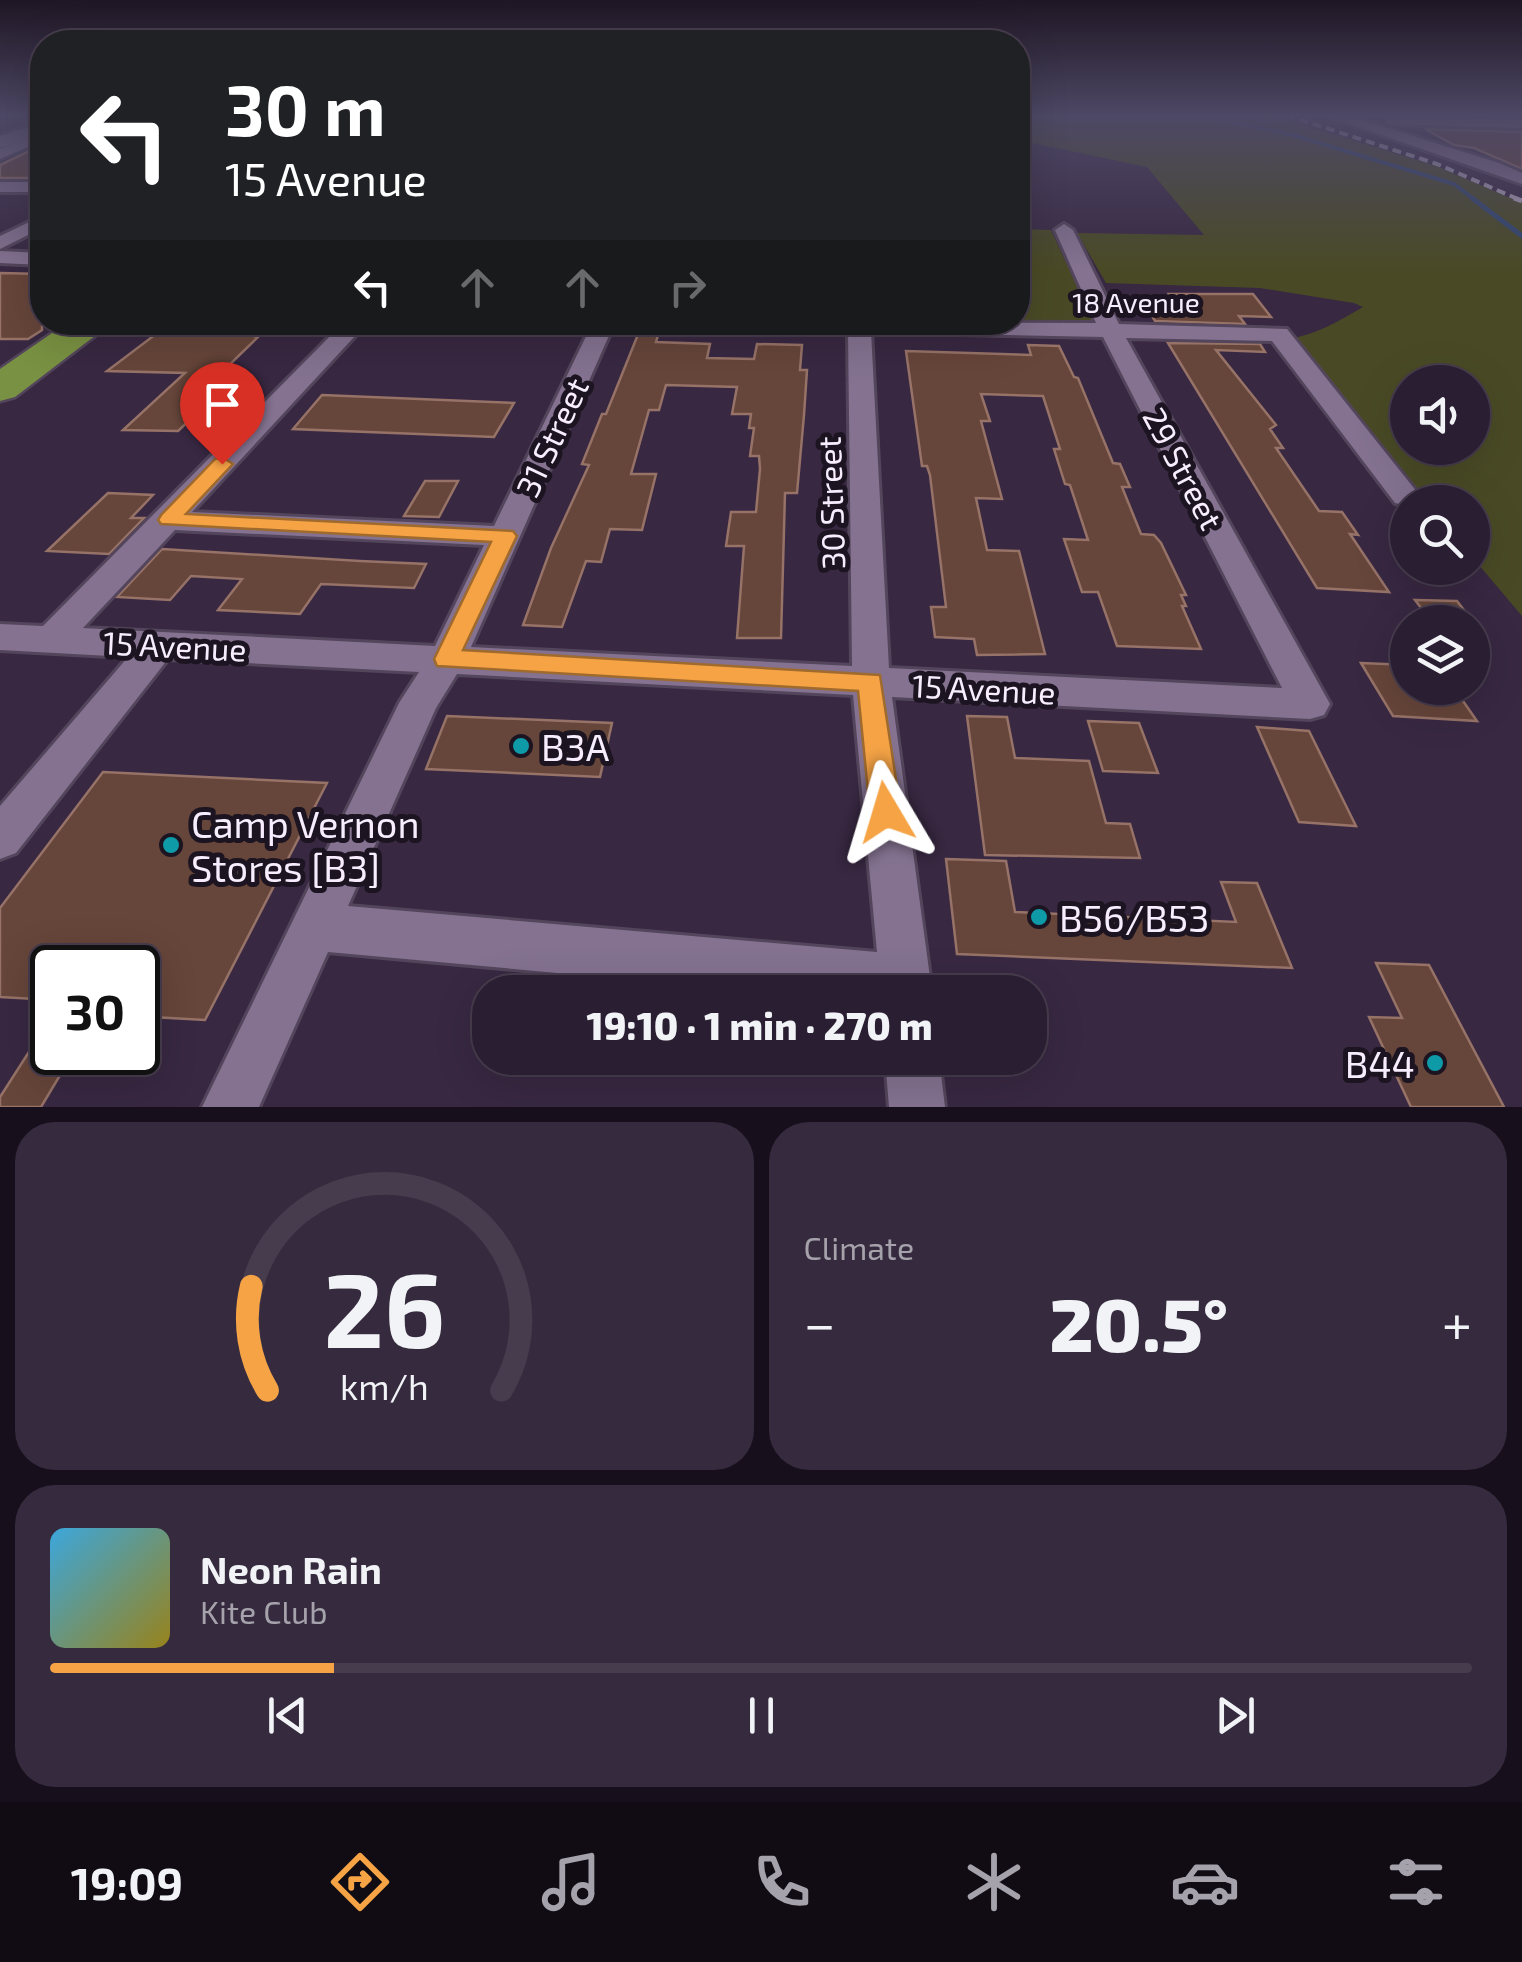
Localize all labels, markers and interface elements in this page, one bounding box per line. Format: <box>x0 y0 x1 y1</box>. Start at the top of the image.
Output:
text: 30 m <box>225 66 386 150</box>
icon: left <box>60 70 190 200</box>
text: 15 Avenue <box>225 151 427 205</box>
icon: left <box>345 260 400 315</box>
icon: ahead <box>450 260 505 315</box>
icon: ahead <box>555 260 610 315</box>
icon: right <box>660 260 715 315</box>
street label: 18 Avenue <box>1072 285 1200 319</box>
pin <box>180 362 265 465</box>
map controls <box>1390 365 1490 705</box>
button: sound <box>1390 365 1490 465</box>
street label: 31 Street <box>507 372 595 502</box>
icon: arrive <box>195 377 250 432</box>
street label: 29 Street <box>1136 401 1232 535</box>
street label: 30 Street <box>809 436 851 570</box>
button: search <box>1390 485 1490 585</box>
button: layers <box>1390 605 1490 705</box>
street label: 15 Avenue <box>102 622 248 668</box>
street label: 15 Avenue <box>911 665 1057 711</box>
place label: B3A <box>541 723 610 769</box>
marker: B3A <box>510 735 532 757</box>
position arrow <box>834 760 938 864</box>
place label: Camp Vernon Stores [B3] <box>191 800 420 890</box>
marker: Camp Vernon Stores [B3] <box>160 834 182 856</box>
place label: B56/B53 <box>1059 894 1209 940</box>
marker: B56/B53 <box>1028 906 1050 928</box>
speed limit sign: 30 <box>30 945 160 1075</box>
text: 19:10 · 1 min · 270 m <box>587 1002 932 1048</box>
place label: B44 <box>1345 1040 1415 1086</box>
marker: B44 <box>1424 1052 1446 1074</box>
text: Climate <box>804 1228 914 1266</box>
text: 26 <box>323 1244 445 1369</box>
text: 20.5° <box>1049 1277 1228 1367</box>
text: − <box>804 1289 836 1355</box>
text: + <box>1442 1289 1472 1355</box>
text: km/h <box>340 1364 429 1407</box>
text: Neon Rain <box>200 1546 382 1592</box>
text: Kite Club <box>200 1592 328 1630</box>
icon: previous <box>260 1688 315 1743</box>
icon: pause <box>734 1688 789 1743</box>
icon: next <box>1208 1688 1263 1743</box>
icon: directions <box>325 1847 395 1917</box>
icon: music <box>536 1847 606 1917</box>
icon: phone <box>747 1847 817 1917</box>
icon: climate <box>959 1847 1029 1917</box>
icon: car <box>1170 1847 1240 1917</box>
icon: filters <box>1381 1847 1451 1917</box>
text: 19:09 <box>71 1855 183 1909</box>

